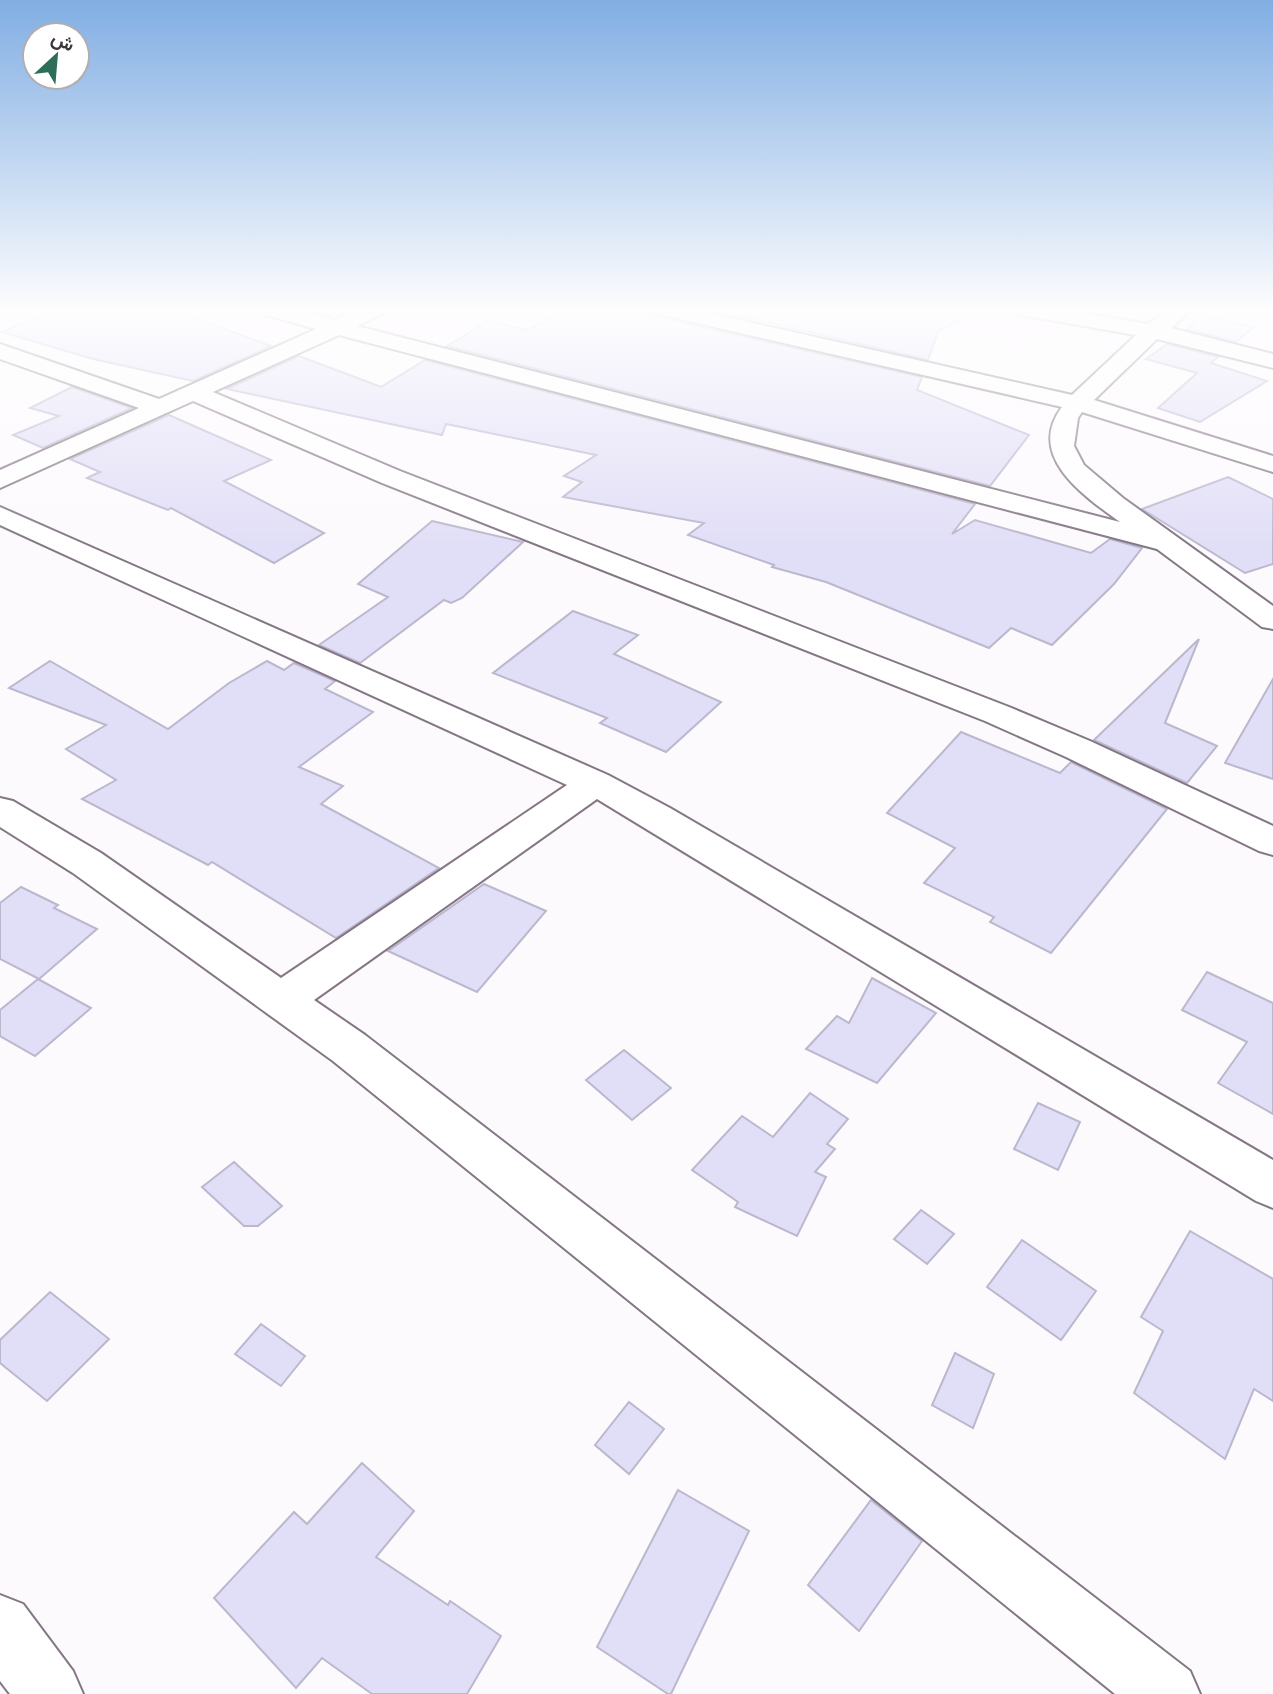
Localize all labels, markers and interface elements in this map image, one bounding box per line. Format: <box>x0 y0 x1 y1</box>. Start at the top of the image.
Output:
north arrow <box>21 21 91 91</box>
text: ش <box>48 25 79 57</box>

